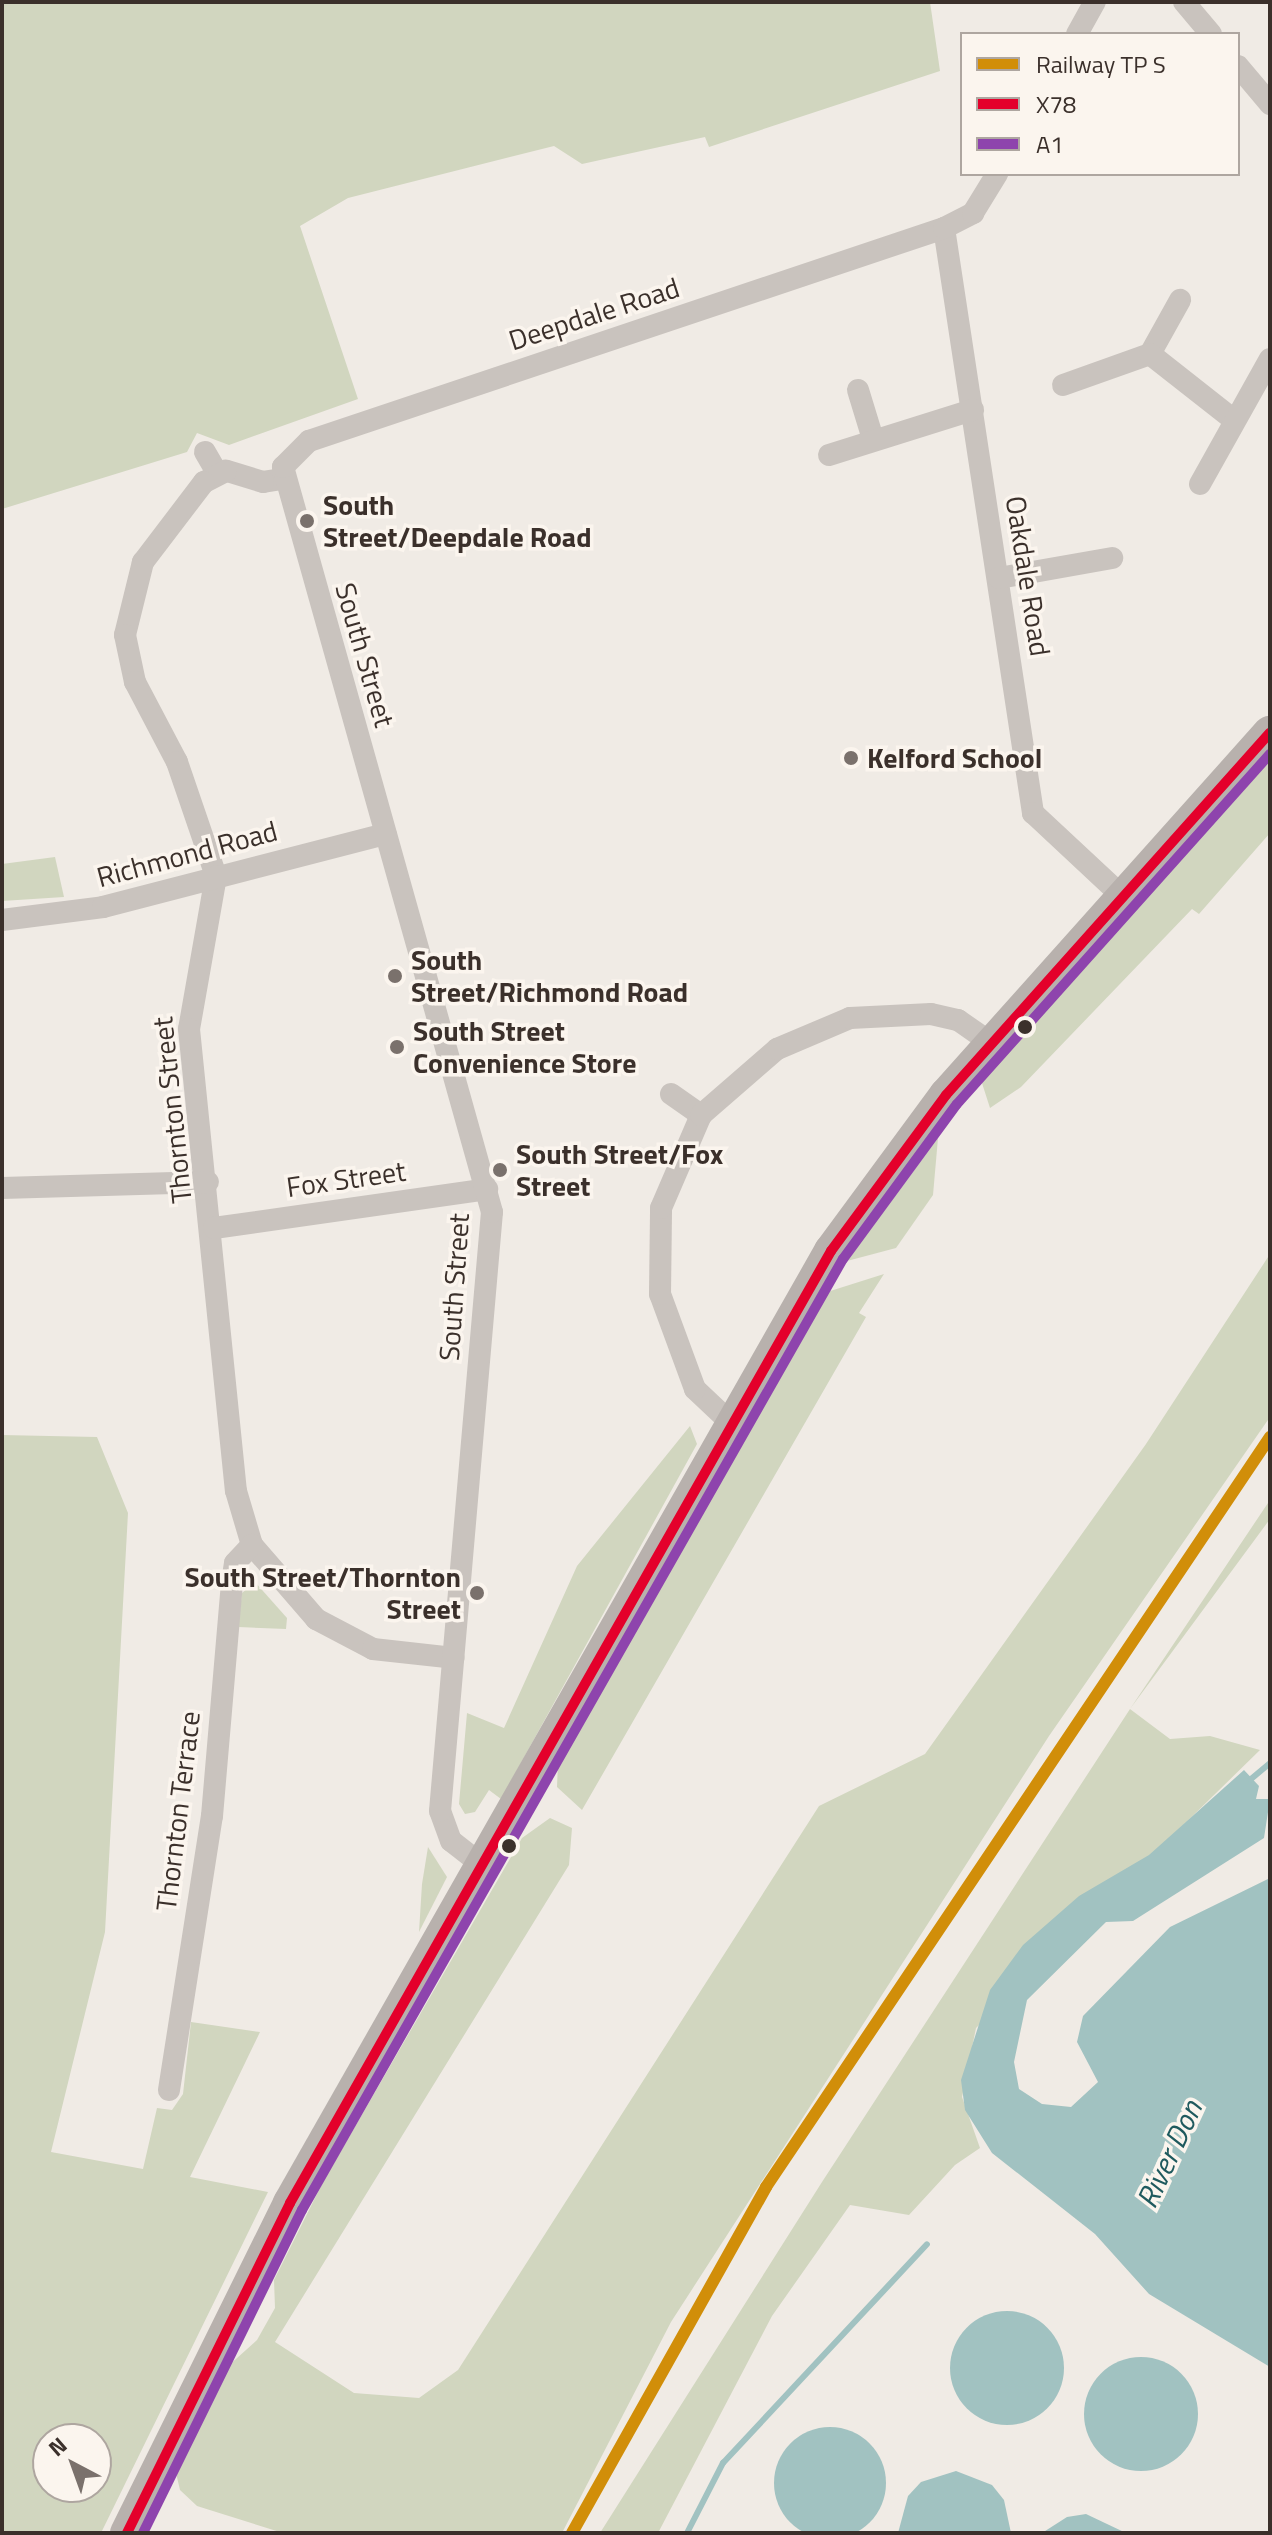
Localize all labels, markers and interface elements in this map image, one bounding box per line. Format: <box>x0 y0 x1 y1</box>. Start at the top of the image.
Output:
legend <box>960 32 1240 176</box>
text: Railway TP S <box>1036 46 1166 82</box>
text: X78 <box>1036 86 1076 122</box>
text: A1 <box>1036 126 1064 162</box>
street label: Deepdale Road <box>504 271 684 357</box>
place label: South Street/Deepdale Road <box>323 488 592 554</box>
street label: Oakdale Road <box>999 493 1057 659</box>
marker: South Street/Deepdale Road <box>298 512 316 530</box>
street label: South Street <box>328 579 402 731</box>
place label: Kelford School <box>867 741 1042 775</box>
marker: Kelford School <box>842 749 860 767</box>
street label: Richmond Road <box>93 814 281 894</box>
place label: South Street/Richmond Road <box>411 943 688 1009</box>
marker: South Street/Richmond Road <box>386 967 404 985</box>
place label: South Street Convenience Store <box>413 1014 636 1080</box>
street label: Thornton Street <box>146 1015 198 1205</box>
unlabelled marker <box>1017 1019 1033 1035</box>
marker: South Street Convenience Store <box>388 1038 406 1056</box>
place label: South Street/Fox Street <box>516 1137 723 1203</box>
street label: Fox Street <box>284 1154 408 1204</box>
marker: South Street/Fox Street <box>491 1161 509 1179</box>
street label: South Street <box>432 1212 476 1362</box>
place label: South Street/Thornton Street <box>184 1560 461 1626</box>
marker: South Street/Thornton Street <box>468 1584 486 1602</box>
street label: Thornton Terrace <box>149 1709 207 1913</box>
unlabelled marker <box>501 1838 517 1854</box>
water label: River Don <box>1129 2095 1209 2213</box>
north arrow <box>32 2423 112 2503</box>
text: N <box>41 2429 74 2464</box>

